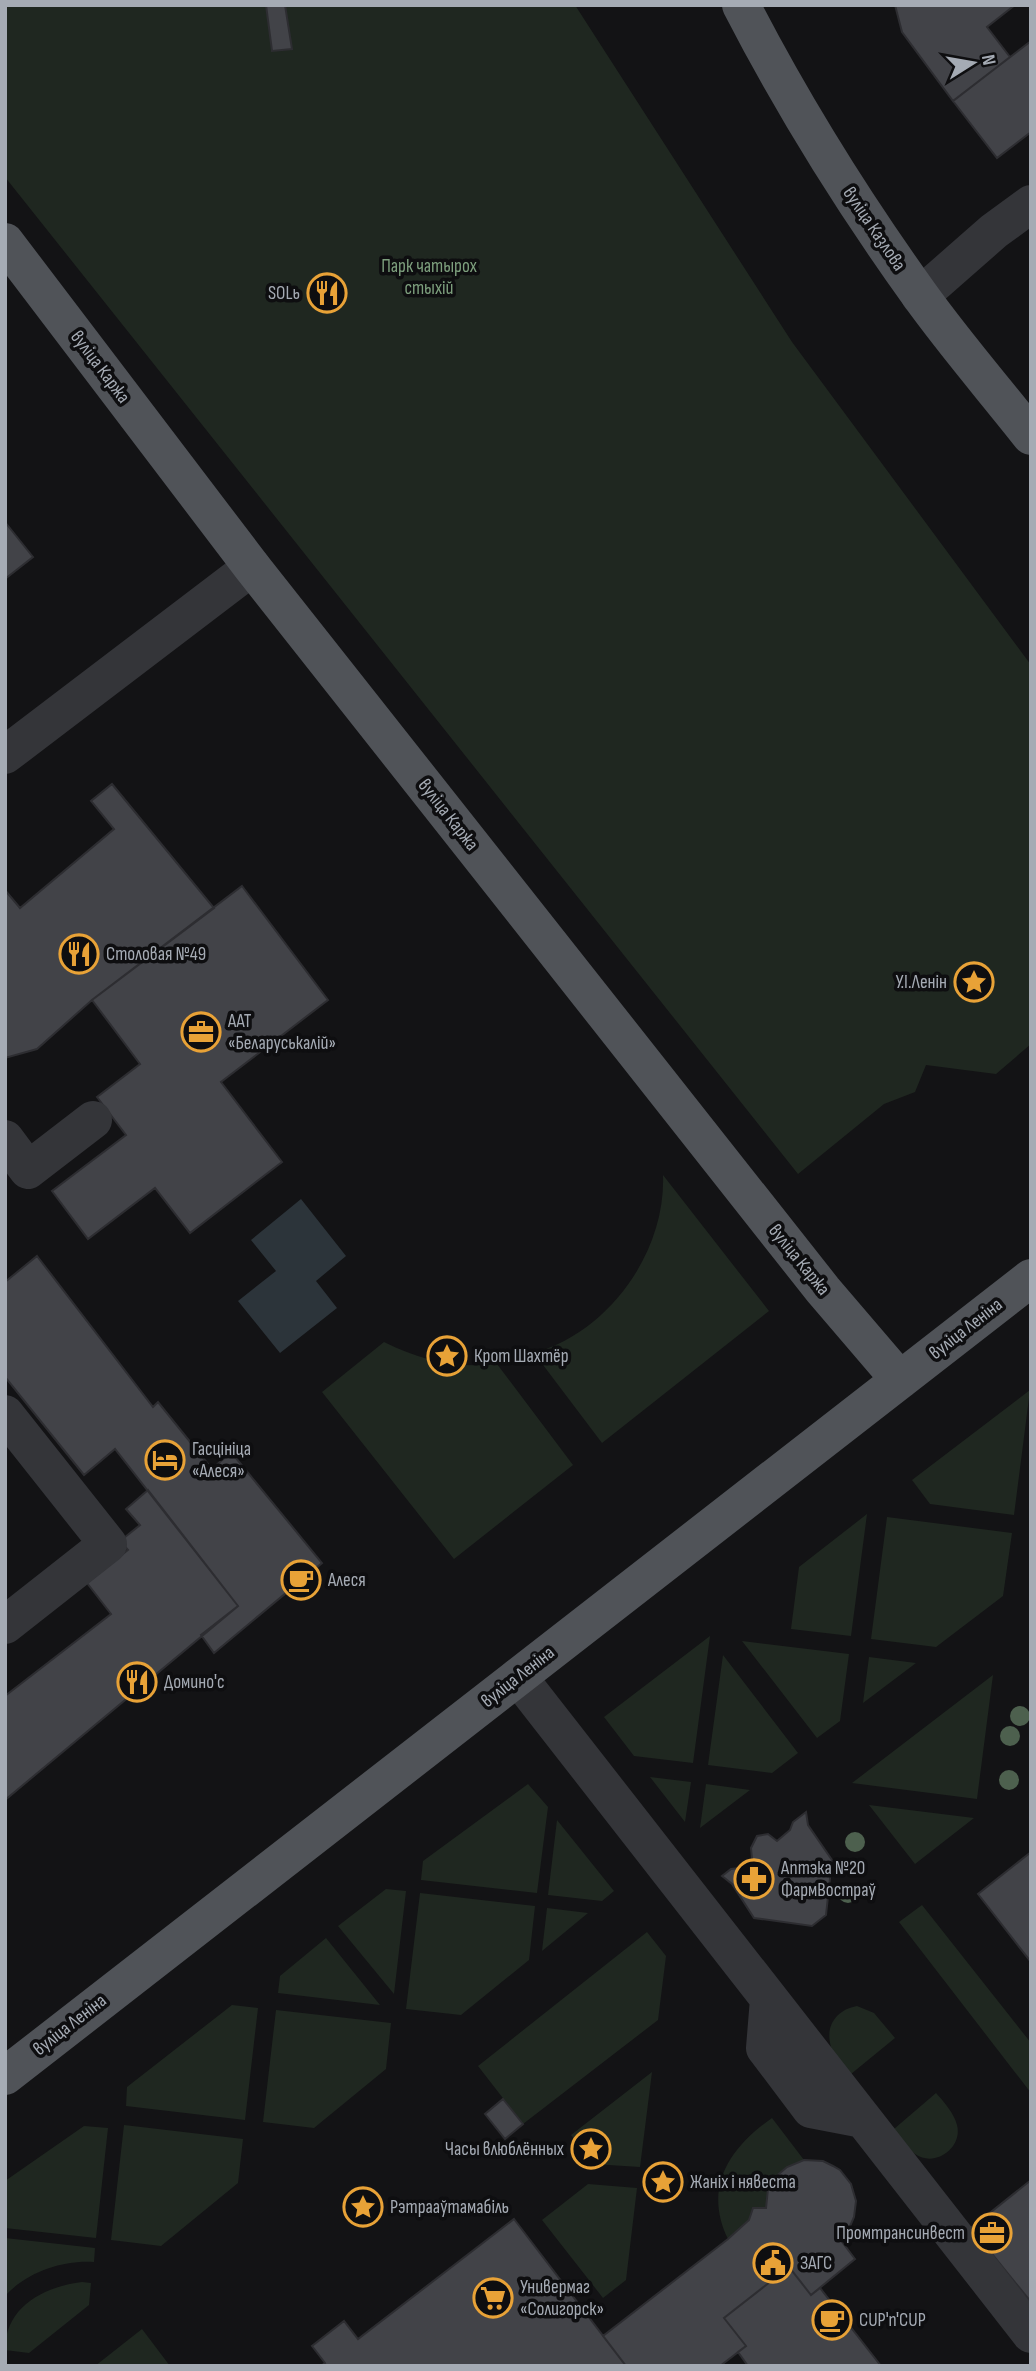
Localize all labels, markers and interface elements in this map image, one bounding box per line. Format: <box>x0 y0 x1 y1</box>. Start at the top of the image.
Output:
north arrow <box>938 28 1008 98</box>
text: N <box>976 53 1000 67</box>
street label: вуліца Казлова <box>838 183 910 275</box>
park label: Парк чатырох стыхій <box>381 255 477 300</box>
restaurant icon: SOLь <box>306 272 348 314</box>
place label: SOLь <box>268 282 300 305</box>
street label: вуліца Каржа <box>65 326 135 408</box>
street label: вуліца Каржа <box>413 774 483 856</box>
restaurant icon: Столовая №49 <box>58 933 100 975</box>
place label: Столовая №49 <box>106 943 206 966</box>
place icon: У.І.Ленін <box>953 961 995 1003</box>
place label: У.І.Ленін <box>895 971 947 994</box>
place label: ААТ «Беларуськалій» <box>227 1010 336 1055</box>
office icon: ААТ «Беларуськалій» <box>180 1011 222 1053</box>
street label: вуліца Каржа <box>763 1220 835 1300</box>
street label: вуліца Леніна <box>925 1293 1007 1365</box>
place icon: Крот Шахтёр <box>426 1335 468 1377</box>
place label: Крот Шахтёр <box>474 1345 569 1368</box>
place label: Гасцініца «Алеся» <box>192 1438 251 1483</box>
hotel icon: Гасцініца «Алеся» <box>144 1439 186 1481</box>
cafe icon: Алеся <box>280 1559 322 1601</box>
place label: Алеся <box>327 1569 366 1592</box>
street label: вуліца Леніна <box>477 1641 559 1713</box>
restaurant icon: Домино'c <box>116 1661 158 1703</box>
place label: Домино'c <box>164 1671 225 1694</box>
place label: Аптэка №20 ФармВостраў <box>780 1857 876 1902</box>
pharmacy icon: Аптэка №20 ФармВостраў <box>733 1858 775 1900</box>
street label: вуліца Леніна <box>29 1989 111 2061</box>
place icon: Часы влюблённых <box>570 2128 612 2170</box>
place label: Часы влюблённых <box>445 2138 564 2161</box>
place icon: Жаніх і нявеста <box>642 2161 684 2203</box>
place label: Жаніх і нявеста <box>690 2171 796 2194</box>
place icon: Рэтрааўтамабіль <box>342 2186 384 2228</box>
place label: Рэтрааўтамабіль <box>390 2196 509 2219</box>
office icon: Промтрансинвест <box>971 2212 1013 2254</box>
place label: Промтрансинвест <box>836 2222 965 2245</box>
public building icon: ЗАГС <box>752 2242 794 2284</box>
place label: ЗАГС <box>800 2252 832 2275</box>
place label: Универмаг «Солигорск» <box>520 2276 604 2321</box>
supermarket icon: Универмаг «Солигорск» <box>472 2277 514 2319</box>
cafe icon: CUP'n'CUP <box>811 2299 853 2341</box>
place label: CUP'n'CUP <box>859 2309 926 2332</box>

